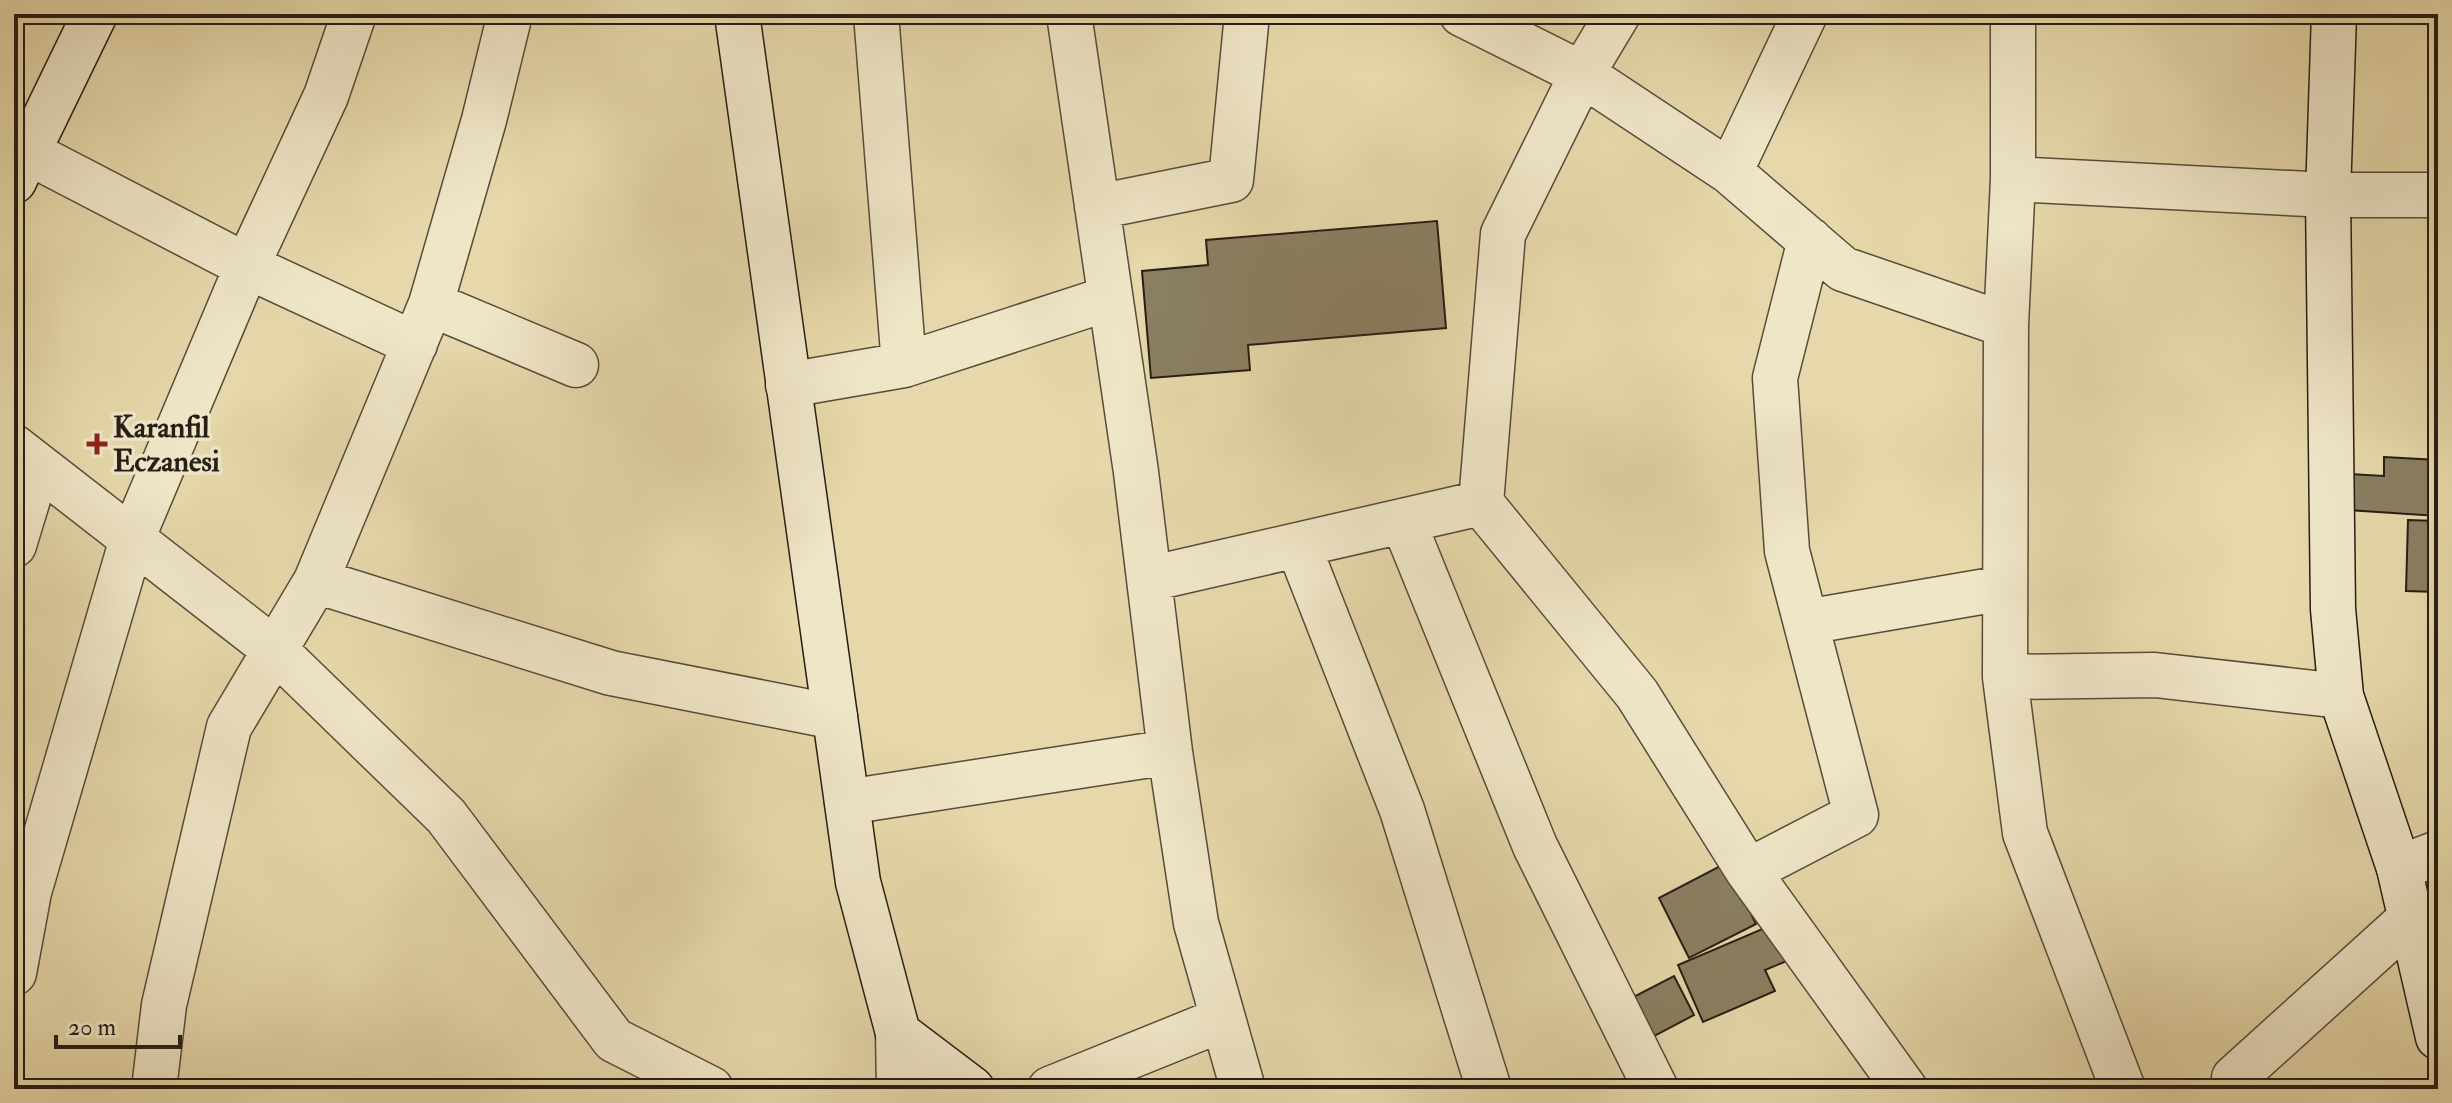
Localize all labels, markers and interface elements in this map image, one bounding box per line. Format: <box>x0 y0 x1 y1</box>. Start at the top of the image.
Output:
place label: Karanfil Eczanesi <box>113 409 220 480</box>
marker: Karanfil Eczanesi <box>88 435 106 453</box>
scale bar <box>56 999 180 1049</box>
text: 20 m <box>68 1012 117 1043</box>

